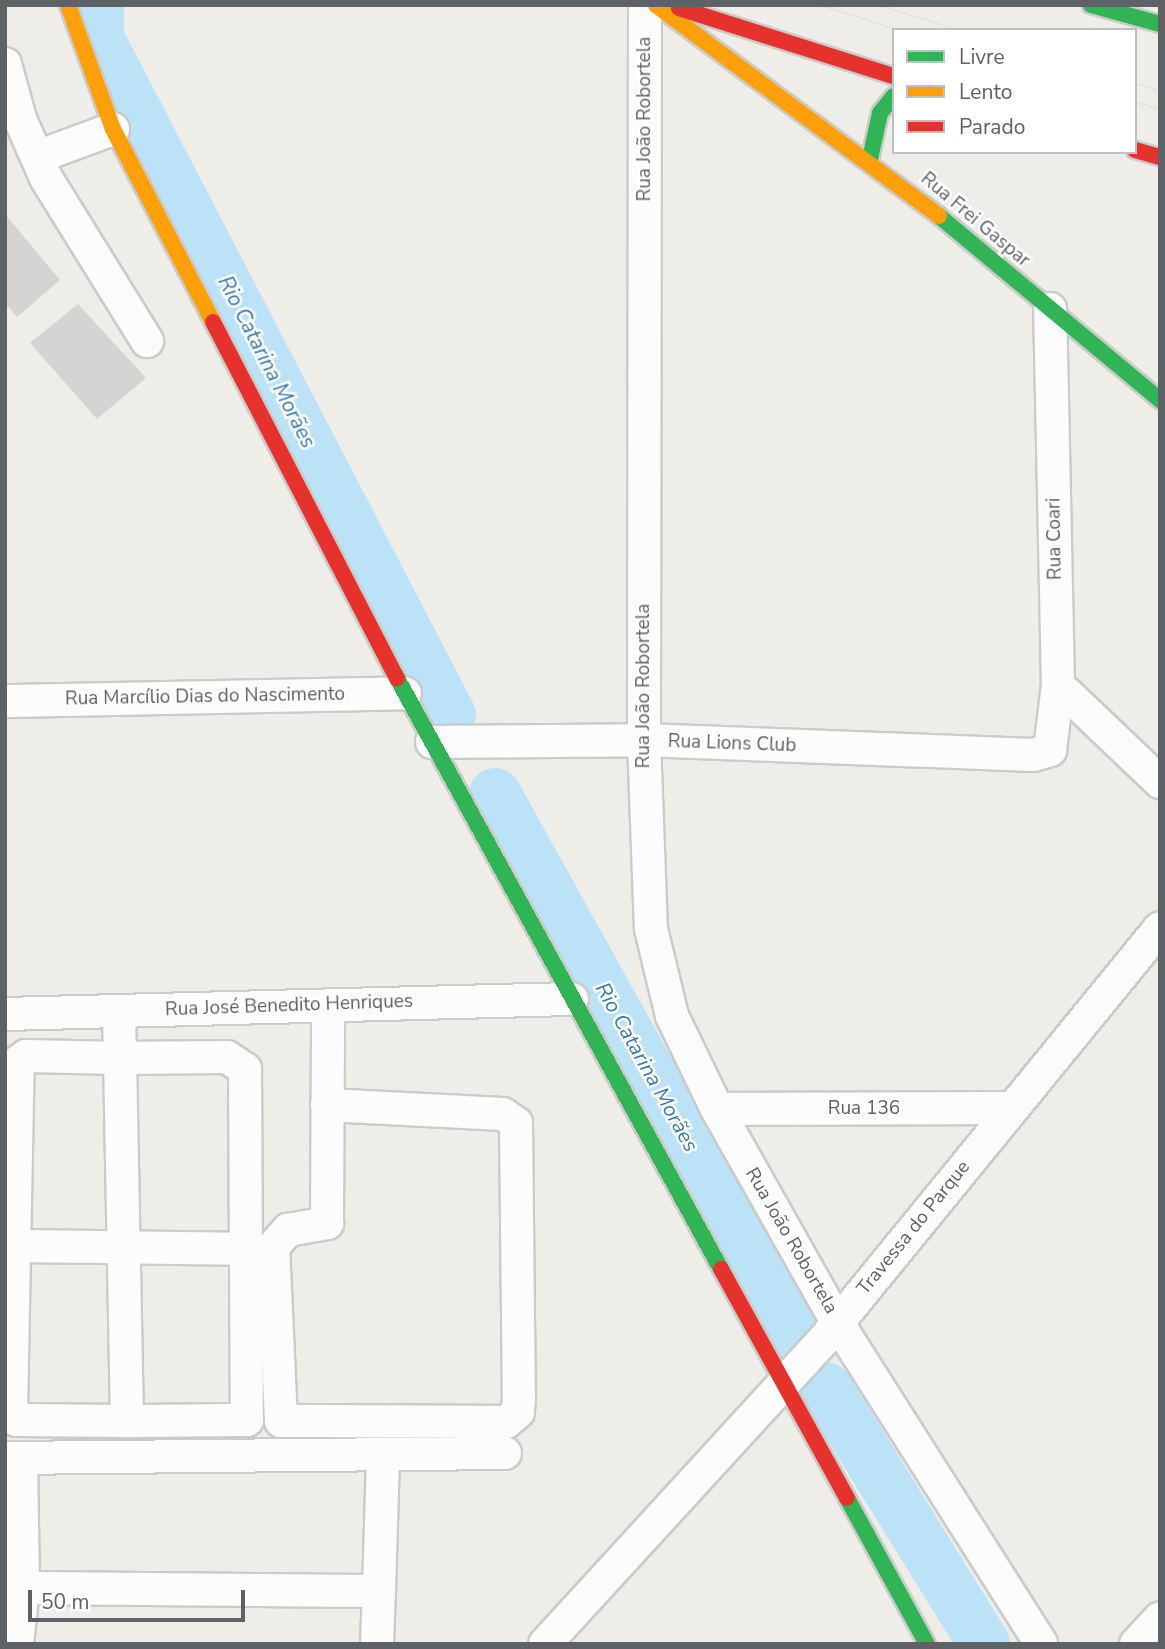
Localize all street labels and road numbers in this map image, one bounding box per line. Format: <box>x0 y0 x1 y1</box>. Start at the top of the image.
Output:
street label: Rua João Robortela <box>634 37 656 201</box>
street label: Rua Frei Gaspar <box>916 168 1034 272</box>
street label: Rua Coari <box>1043 498 1067 580</box>
street label: Rua João Robortela <box>633 604 655 768</box>
street label: Rua Marcílio Dias do Nascimento <box>65 683 345 711</box>
street label: Rua Lions Club <box>667 730 797 758</box>
street label: Rua José Benedito Henriques <box>165 990 413 1022</box>
street label: Rua 136 <box>828 1098 900 1120</box>
street label: Travessa do Parque <box>853 1156 975 1300</box>
street label: Rua João Robortela <box>740 1164 842 1318</box>

